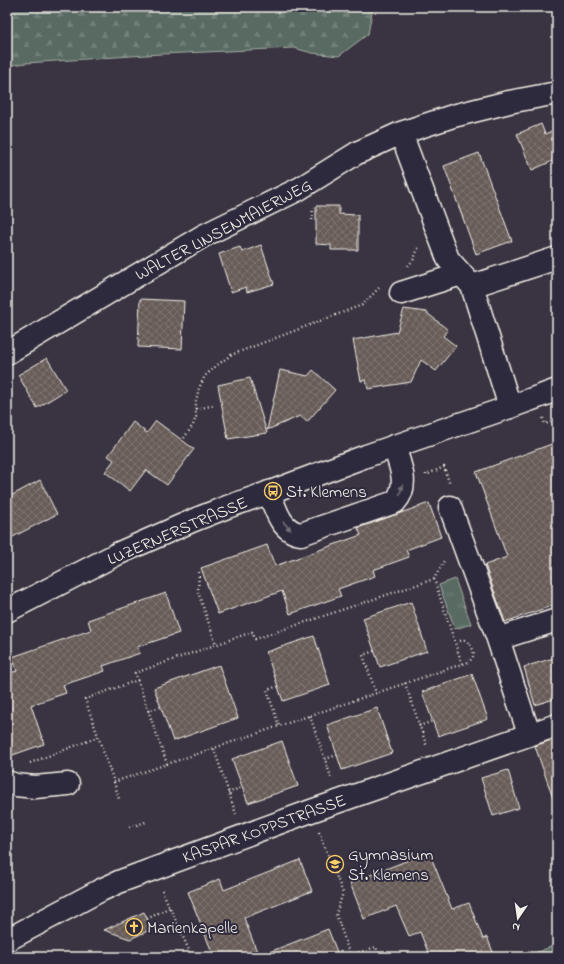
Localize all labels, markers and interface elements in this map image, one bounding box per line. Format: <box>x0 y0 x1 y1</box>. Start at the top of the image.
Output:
street label: WALTER LINSENMAIERWEG <box>131 173 316 288</box>
place label: St. Klemens <box>286 480 367 505</box>
bus stop icon: St. Klemens <box>263 481 283 501</box>
one-way arrow <box>398 484 404 496</box>
street label: LUZERNERSTRASSE <box>104 491 252 572</box>
one-way arrow <box>282 521 291 531</box>
street label: KASPAR KOPPSTRASSE <box>179 788 350 871</box>
place label: Gymnasium St. Klemens <box>348 843 433 888</box>
school or university icon: Gymnasium St. Klemens <box>325 854 345 874</box>
north arrow <box>498 898 538 938</box>
place label: Marienkapelle <box>147 916 238 941</box>
church icon: Marienkapelle <box>124 917 144 937</box>
text: N <box>511 918 521 935</box>

